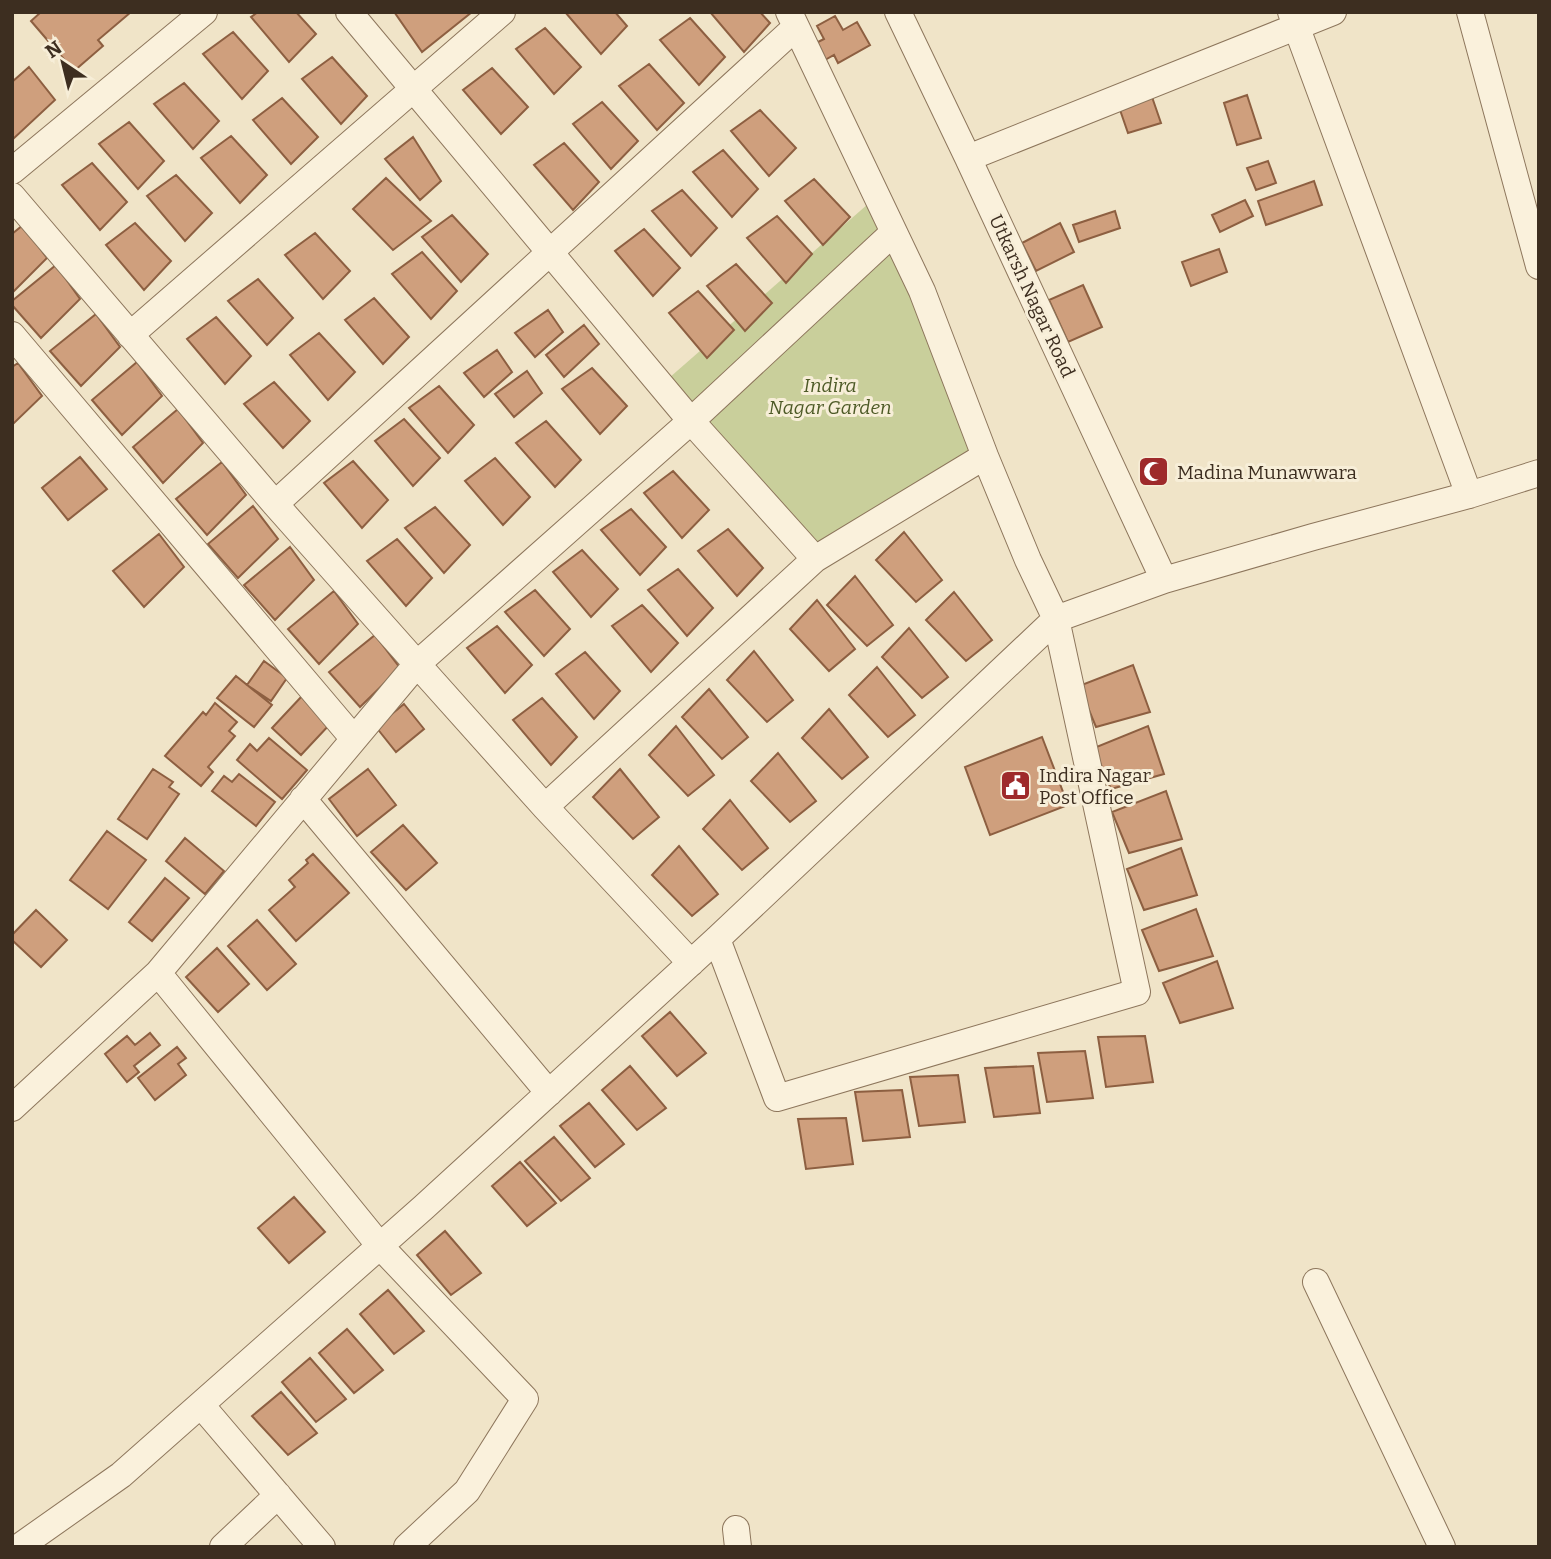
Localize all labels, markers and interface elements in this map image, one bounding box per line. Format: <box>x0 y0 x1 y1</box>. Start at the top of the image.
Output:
north arrow <box>28 28 98 98</box>
text: N <box>41 36 66 63</box>
street label: Utkarsh Nagar Road <box>984 211 1080 381</box>
park label: Indira Nagar Garden <box>769 374 891 419</box>
mosque icon: Madina Munawwara <box>1137 455 1171 489</box>
place label: Madina Munawwara <box>1177 461 1357 484</box>
place label: Indira Nagar Post Office <box>1039 764 1152 809</box>
public building icon: Indira Nagar Post Office <box>999 769 1033 803</box>

